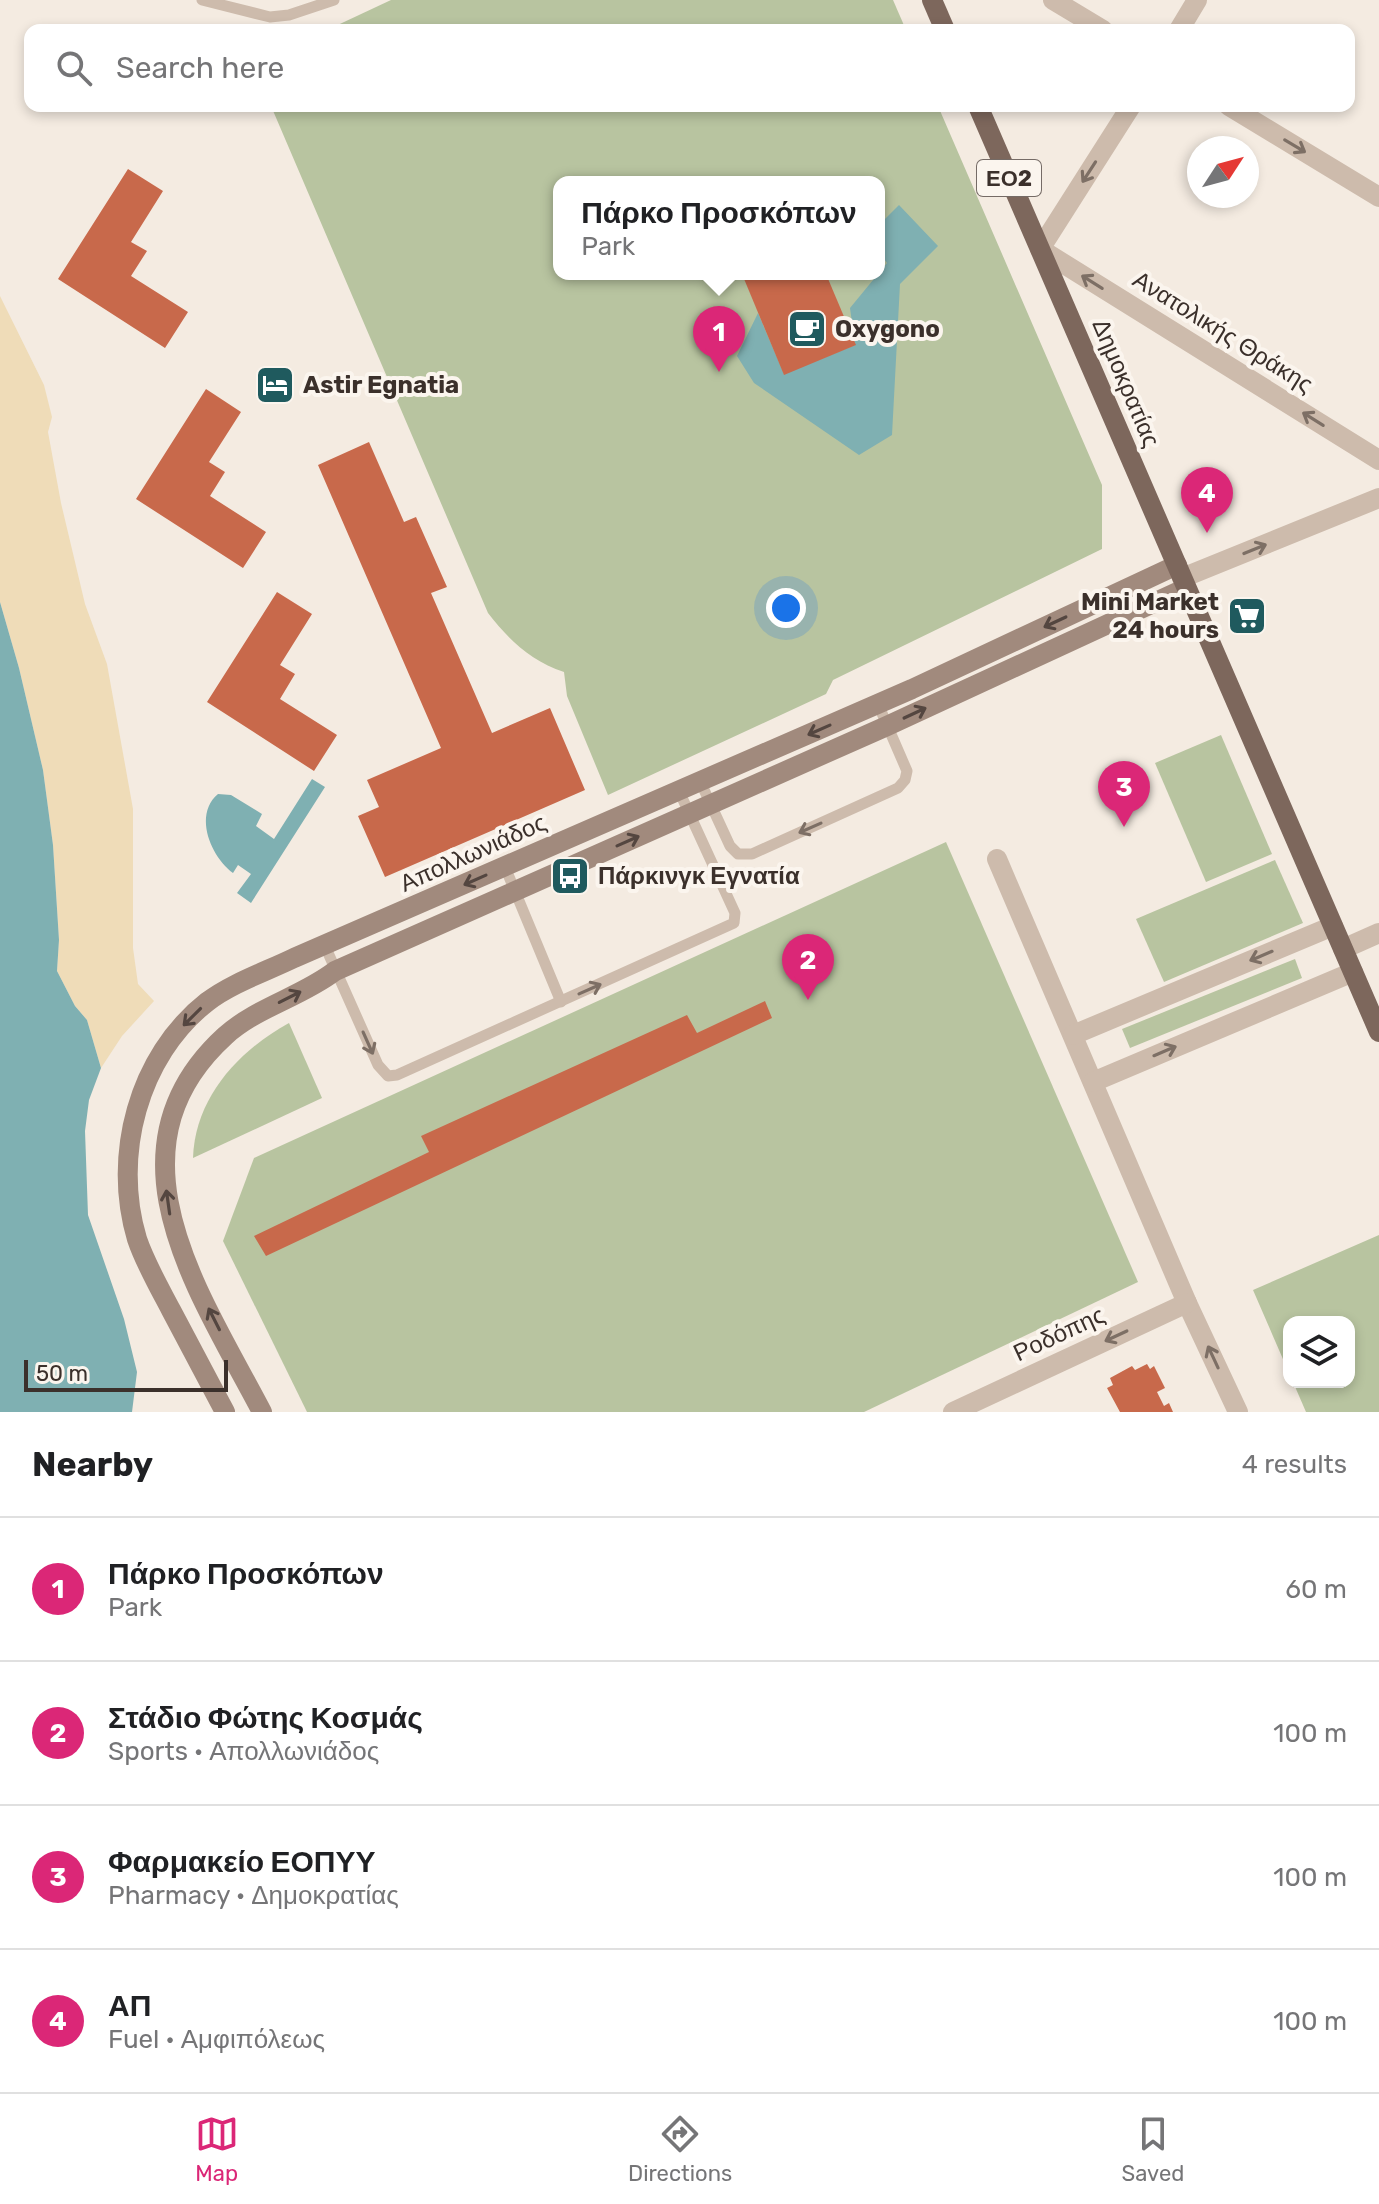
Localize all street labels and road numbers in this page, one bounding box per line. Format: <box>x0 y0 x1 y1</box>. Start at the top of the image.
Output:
road number: ΕΟ2 <box>977 160 1041 196</box>
street label: Ανατολικής Θράκης <box>1128 265 1318 399</box>
street label: Δημοκρατίας <box>1086 315 1166 451</box>
street label: Απολλωνιάδος <box>396 808 550 898</box>
street label: Ροδόπης <box>1009 1301 1109 1367</box>

